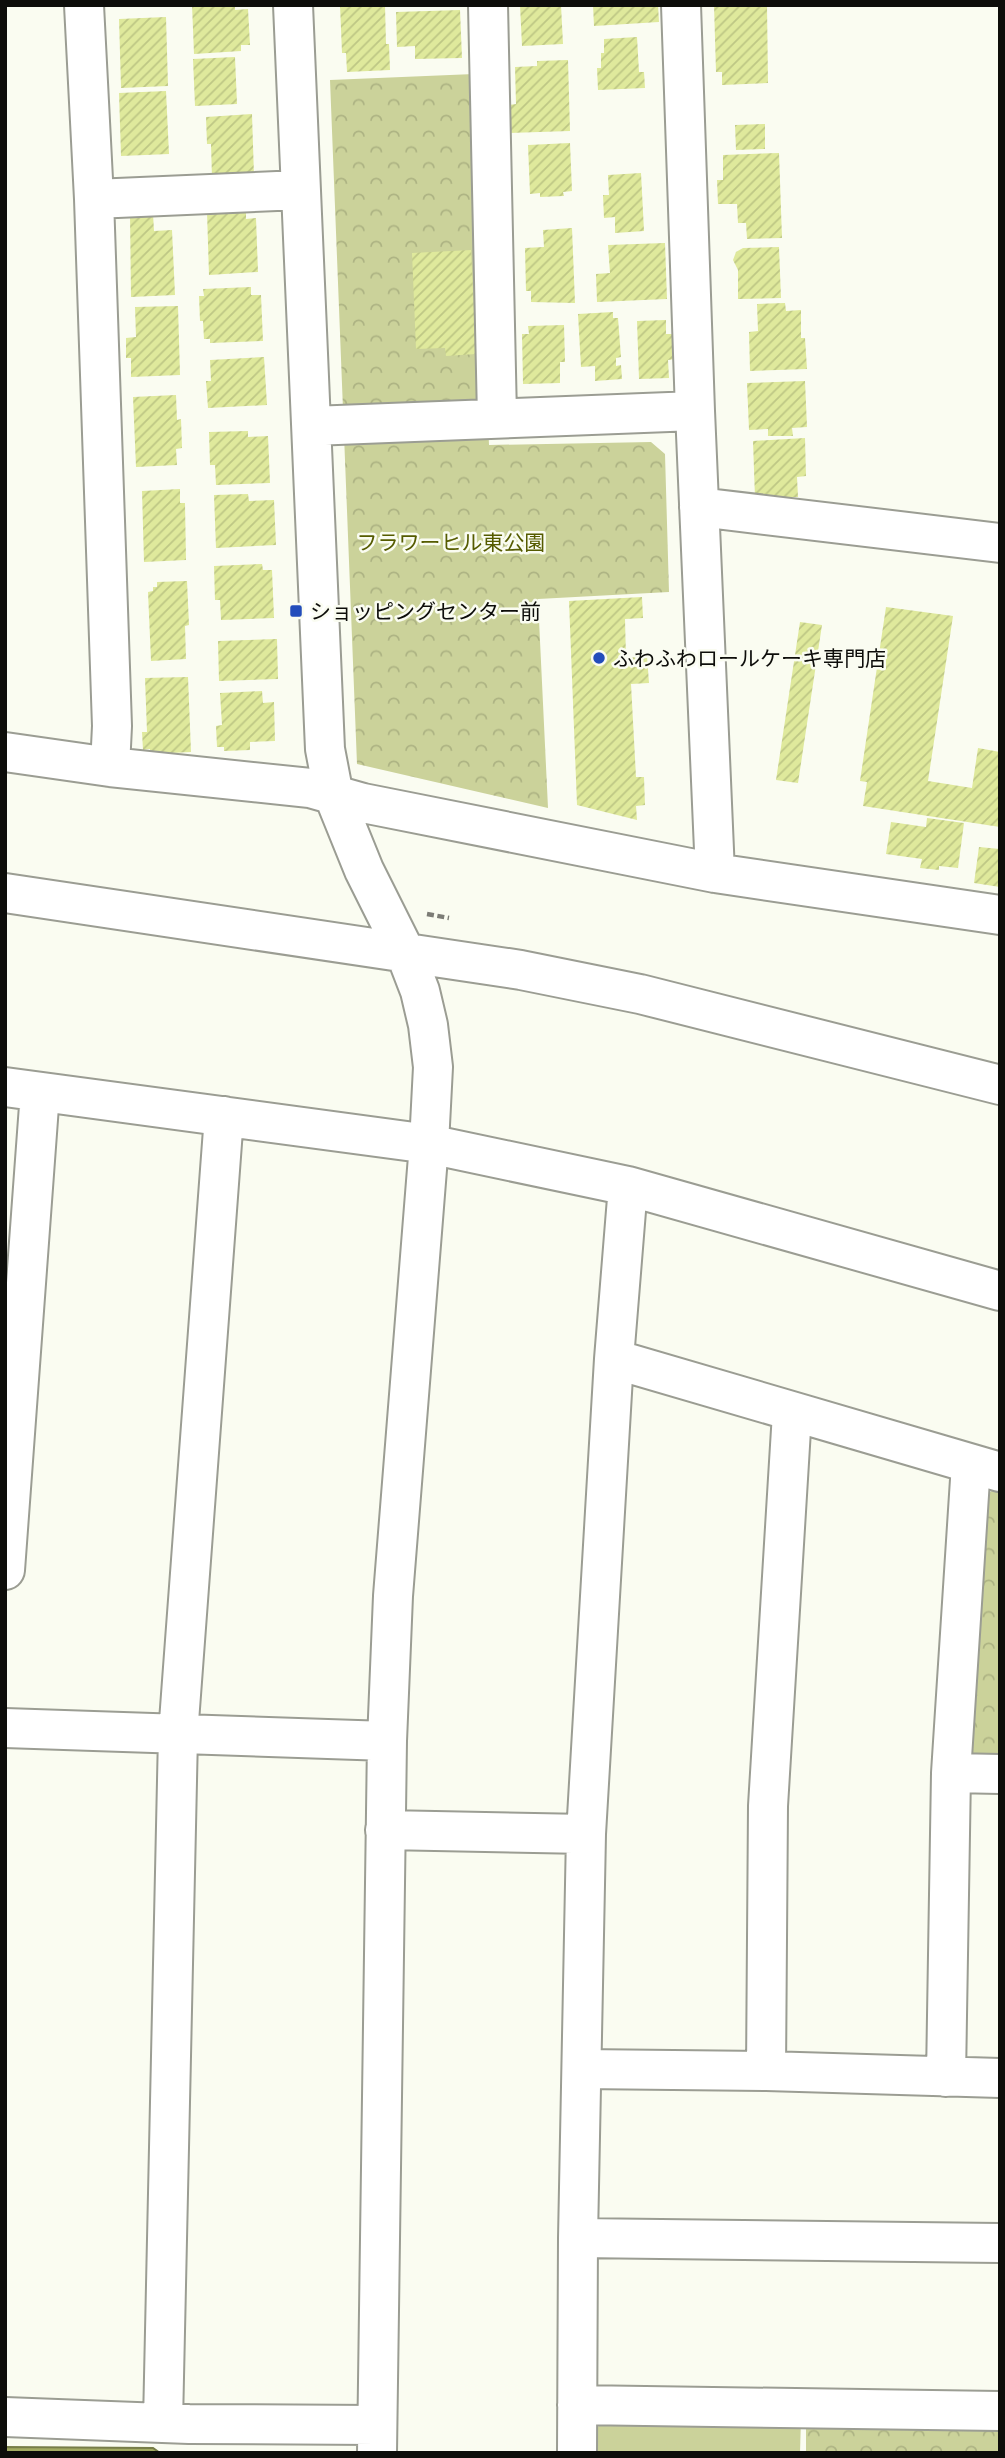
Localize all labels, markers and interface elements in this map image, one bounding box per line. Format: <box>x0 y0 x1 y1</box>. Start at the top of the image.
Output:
park label: フラワーヒル東公園 <box>357 530 546 555</box>
place label: ショッピングセンター前 <box>310 599 541 624</box>
marker: ショッピングセンター前 <box>288 603 304 619</box>
place label: ふわふわロールケーキ専門店 <box>613 646 886 671</box>
marker: ふわふわロールケーキ専門店 <box>591 650 607 666</box>

